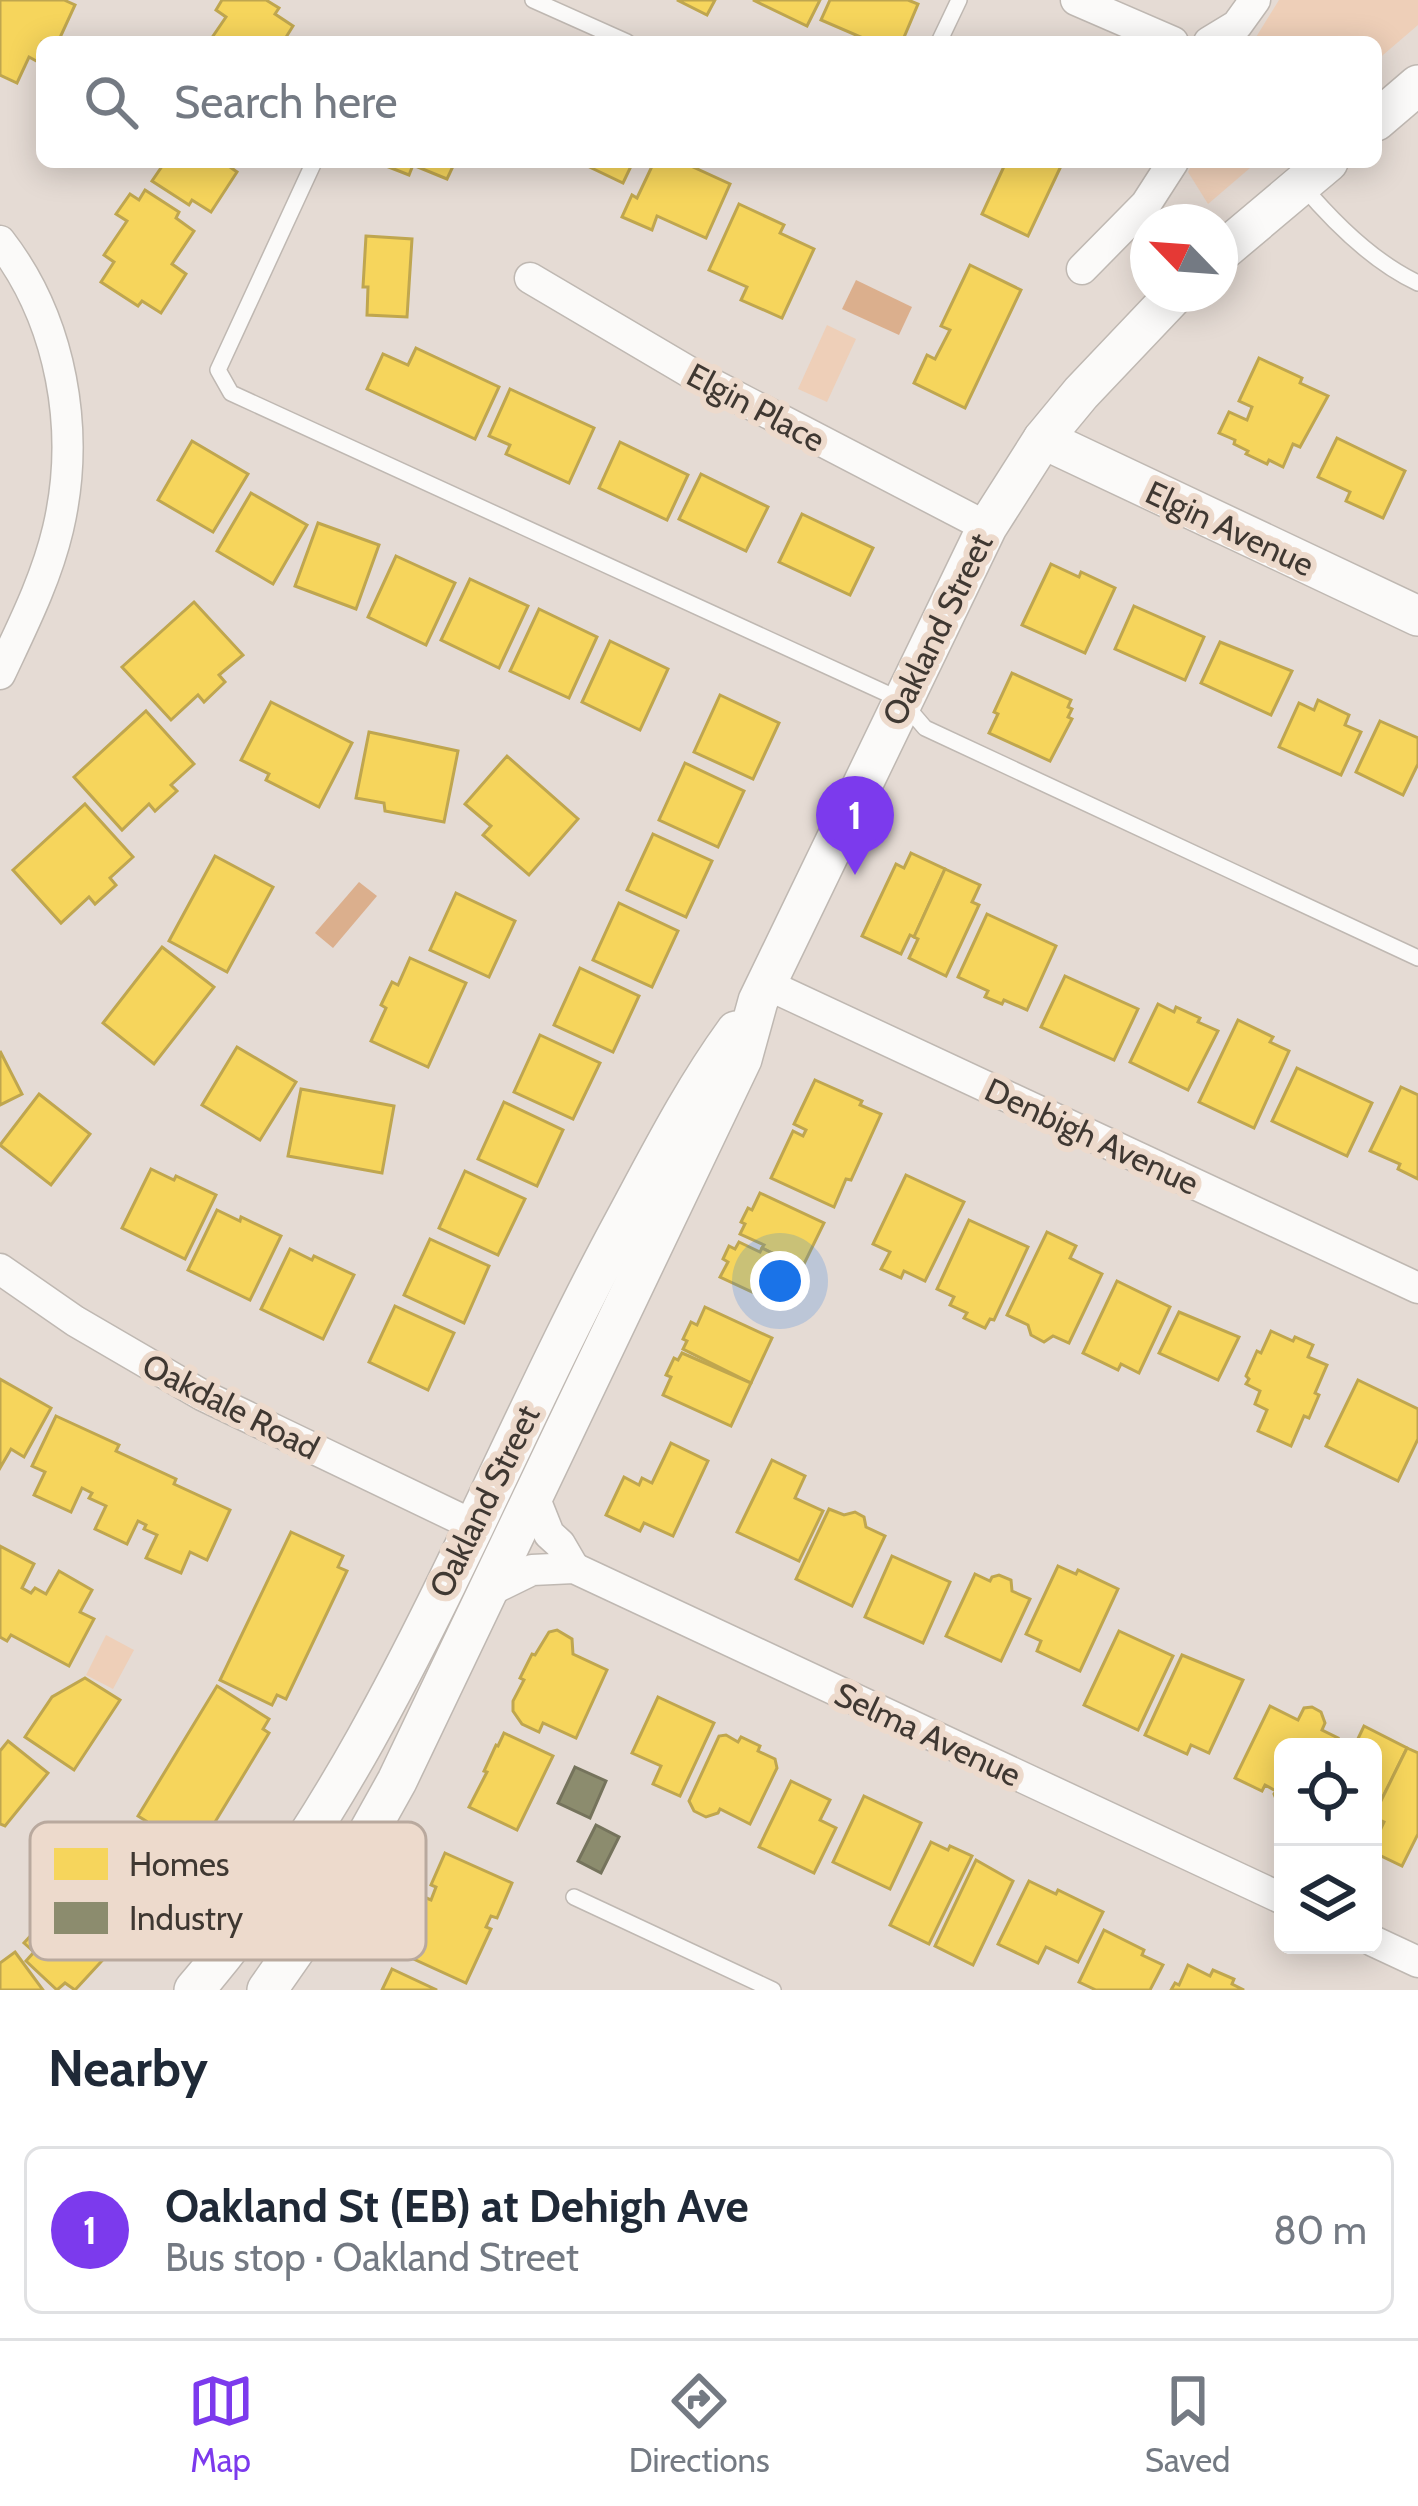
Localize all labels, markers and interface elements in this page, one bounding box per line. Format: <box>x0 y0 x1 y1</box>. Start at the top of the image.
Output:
search box <box>36 36 1382 168</box>
icon: search <box>78 69 144 135</box>
text: Search here <box>174 75 398 129</box>
north arrow <box>1130 204 1238 312</box>
street label: Elgin Place <box>680 354 832 460</box>
street label: Elgin Avenue <box>1140 472 1320 584</box>
street label: Oakland Street <box>873 527 1001 731</box>
pin: 1 <box>816 776 894 875</box>
street label: Denbigh Avenue <box>979 1069 1205 1203</box>
your location <box>750 1251 810 1311</box>
street label: Oakdale Road <box>136 1344 326 1468</box>
street label: Oakland Street <box>420 1399 548 1603</box>
street label: Selma Avenue <box>829 1673 1027 1795</box>
map controls <box>1274 1738 1382 1954</box>
button: locate <box>1274 1738 1382 1846</box>
legend <box>30 1822 426 1960</box>
text: Homes <box>129 1844 230 1884</box>
button: layers <box>1274 1846 1382 1954</box>
text: Industry <box>129 1898 243 1938</box>
text: Nearby <box>48 2037 208 2099</box>
text: Oakland St (EB) at Dehigh Ave <box>165 2179 749 2233</box>
text: 1 <box>83 2206 97 2254</box>
text: 80 m <box>1273 2206 1367 2254</box>
text: Bus stop · Oakland Street <box>165 2233 579 2281</box>
tab: Map <box>188 2368 254 2480</box>
tab: Directions <box>629 2368 770 2480</box>
tab: Saved <box>1145 2368 1230 2480</box>

